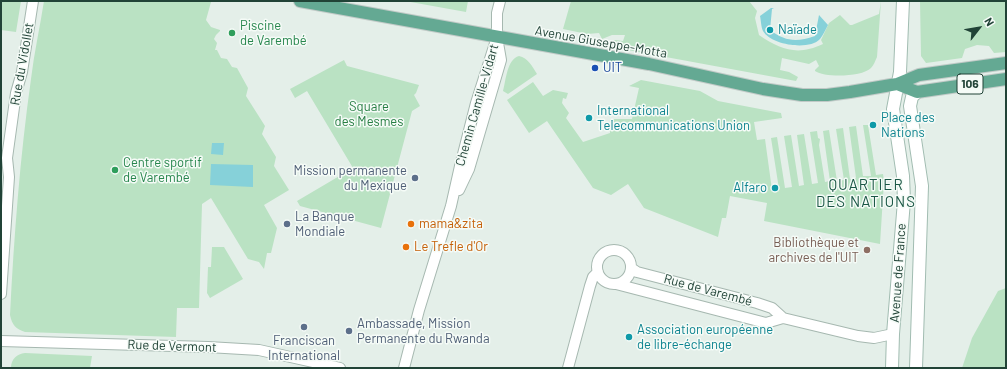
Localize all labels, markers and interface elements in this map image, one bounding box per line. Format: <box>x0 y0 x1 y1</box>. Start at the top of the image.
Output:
north arrow <box>959 8 999 48</box>
text: N <box>982 15 997 28</box>
place label: Piscine de Varembé <box>240 18 307 49</box>
street label: Rue du Vidollet <box>7 21 37 107</box>
place label: Naïade <box>778 22 817 38</box>
street label: Avenue Giuseppe-Motta <box>534 23 668 61</box>
marker: Naïade <box>765 25 775 35</box>
marker: Piscine de Varembé <box>227 28 237 38</box>
street label: Chemin Camille-Vidart <box>452 42 502 168</box>
place label: UIT <box>603 60 622 76</box>
marker: UIT <box>590 63 600 73</box>
road number: 106 <box>957 74 983 94</box>
park label: Square des Mesmes <box>335 99 403 130</box>
place label: International Telecommunications Union <box>597 103 750 134</box>
place label: Place des Nations <box>881 110 935 141</box>
marker: International Telecommunications Union <box>584 113 594 123</box>
marker: Place des Nations <box>868 120 878 130</box>
place label: Centre sportif de Varembé <box>123 155 202 186</box>
place label: Mission permanente du Mexique <box>294 163 407 194</box>
marker: Centre sportif de Varembé <box>110 165 120 175</box>
marker: Mission permanente du Mexique <box>410 173 420 183</box>
district label: QUARTIER DES NATIONS <box>816 176 916 211</box>
place label: Alfaro <box>733 180 767 196</box>
marker: Alfaro <box>770 183 780 193</box>
place label: La Banque Mondiale <box>295 209 354 240</box>
place label: mama&zita <box>419 216 483 232</box>
marker: La Banque Mondiale <box>282 219 292 229</box>
marker: mama&zita <box>406 219 416 229</box>
street label: Avenue de France <box>887 223 909 323</box>
place label: Bibliothèque et archives de l'UIT <box>768 235 859 266</box>
place label: Le Trefle d'Or <box>414 239 488 255</box>
marker: Le Trefle d'Or <box>401 242 411 252</box>
marker: Bibliothèque et archives de l'UIT <box>862 245 872 255</box>
street label: Rue de Varembé <box>662 271 754 309</box>
place label: Ambassade, Mission Permanente du Rwanda <box>357 316 490 347</box>
marker: Franciscan International <box>299 322 309 332</box>
place label: Association européenne de libre-échange <box>637 322 773 353</box>
marker: Ambassade, Mission Permanente du Rwanda <box>344 326 354 336</box>
marker: Association européenne de libre-échange <box>624 332 634 342</box>
place label: Franciscan International <box>268 333 340 364</box>
street label: Rue de Vermont <box>127 337 217 355</box>

